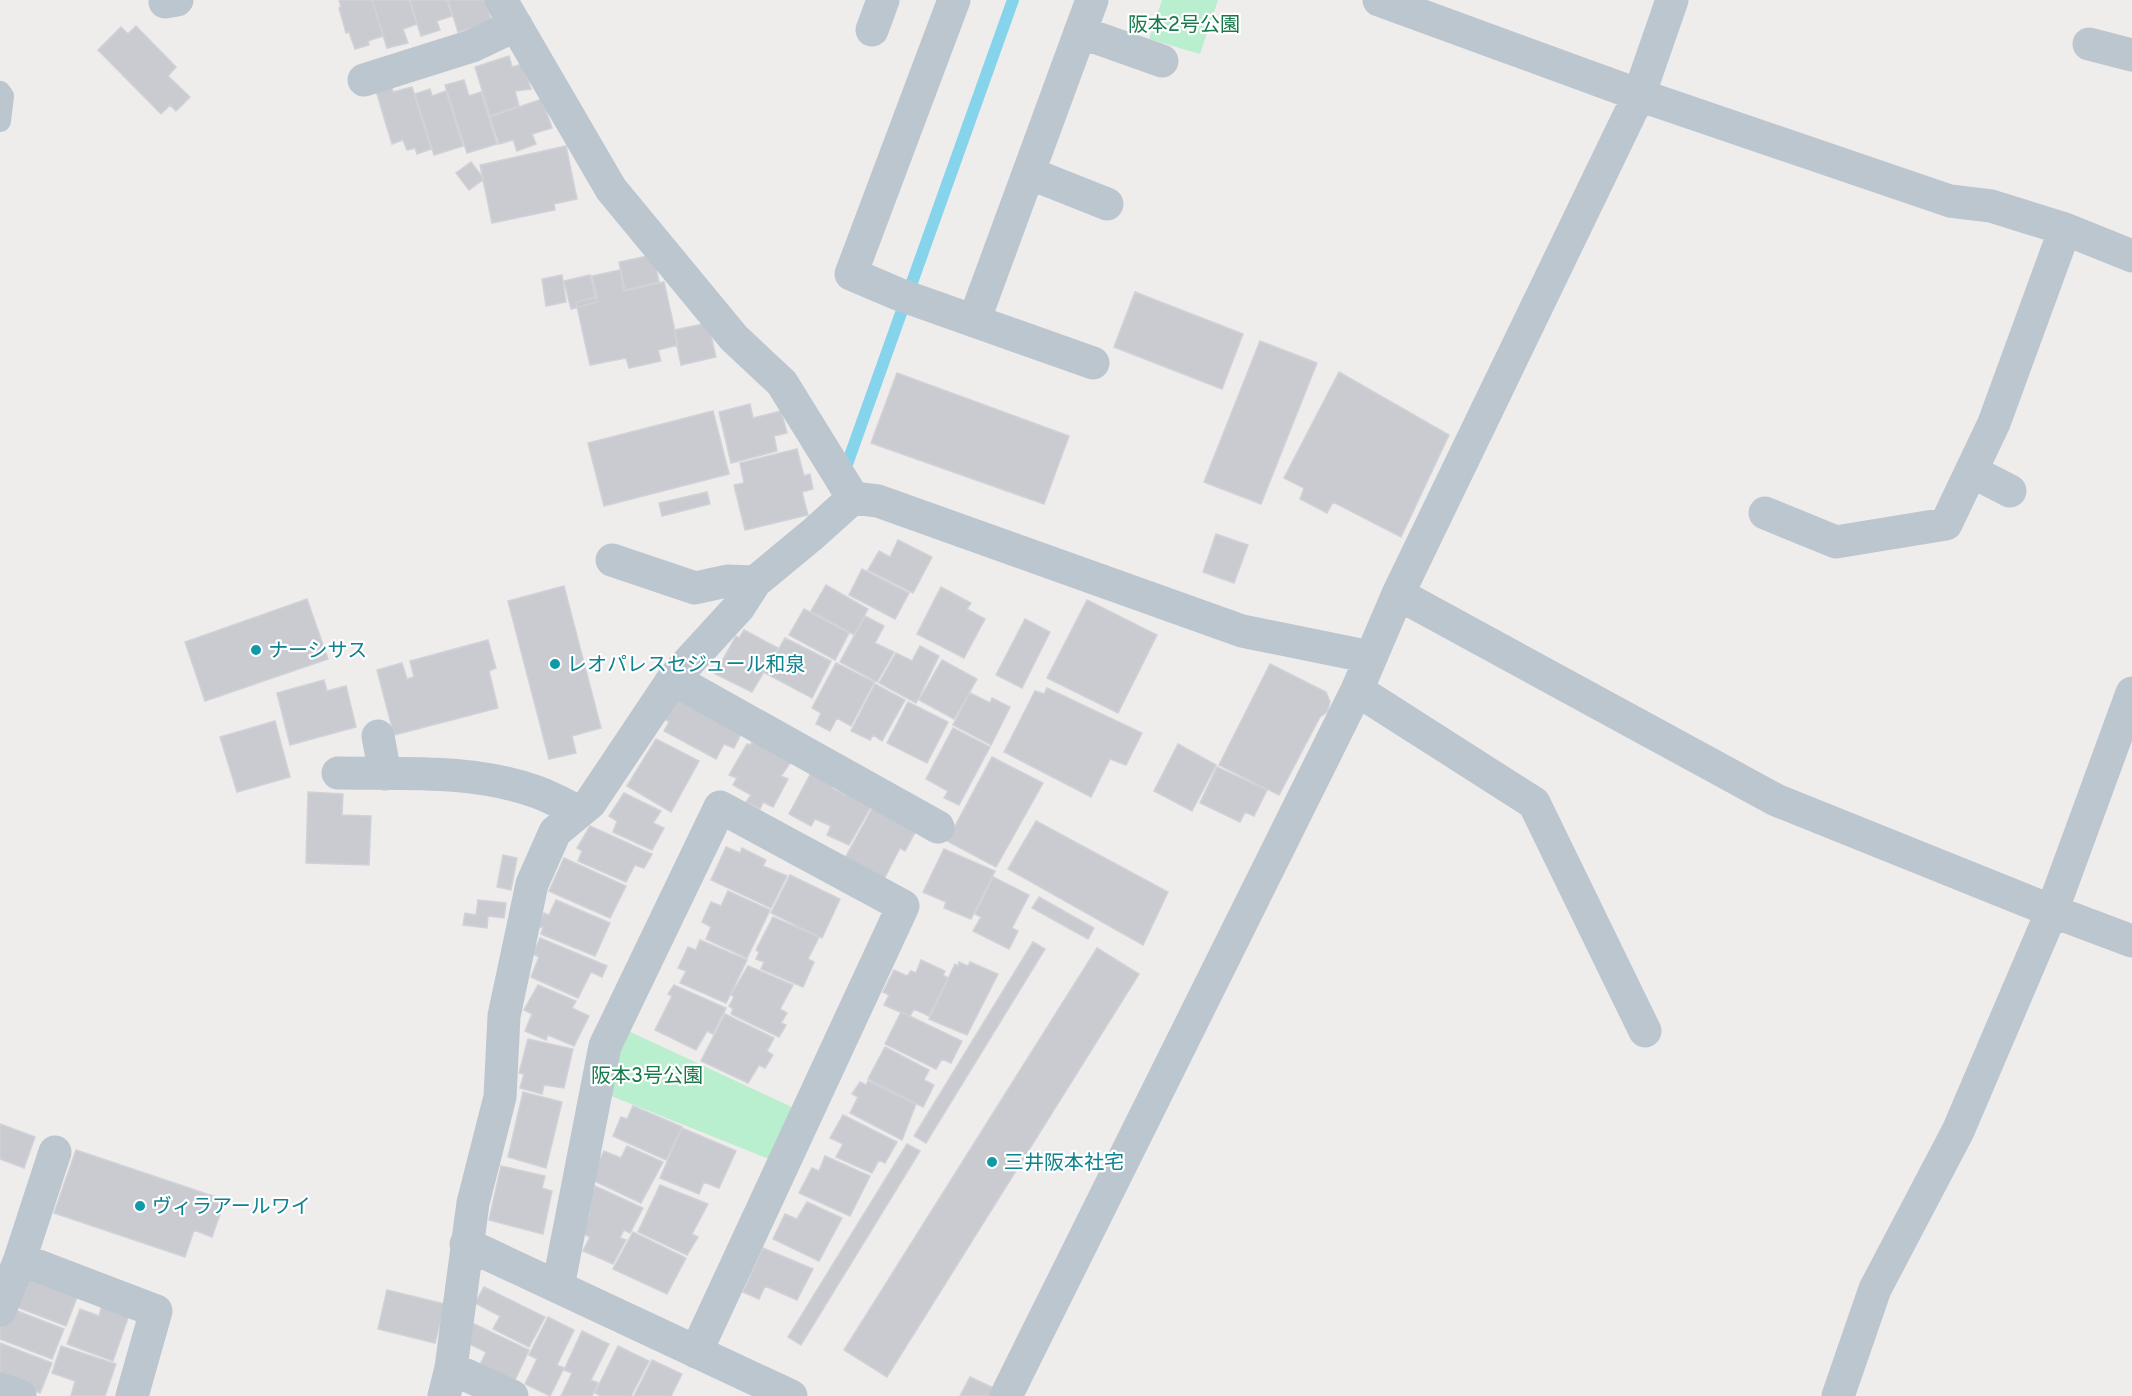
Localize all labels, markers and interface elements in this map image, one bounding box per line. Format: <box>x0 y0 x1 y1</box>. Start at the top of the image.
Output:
park label: 阪本2号公園 <box>1128 13 1240 39</box>
place label: ナーシサス <box>268 639 367 665</box>
marker: ナーシサス <box>249 643 263 657</box>
place label: レオパレスセジュール和泉 <box>567 653 806 679</box>
marker: レオパレスセジュール和泉 <box>548 657 562 671</box>
park label: 阪本3号公園 <box>591 1064 703 1090</box>
place label: 三井阪本社宅 <box>1004 1151 1124 1177</box>
marker: 三井阪本社宅 <box>985 1155 999 1169</box>
place label: ヴィラアールワイ <box>152 1195 311 1221</box>
marker: ヴィラアールワイ <box>133 1199 147 1213</box>

